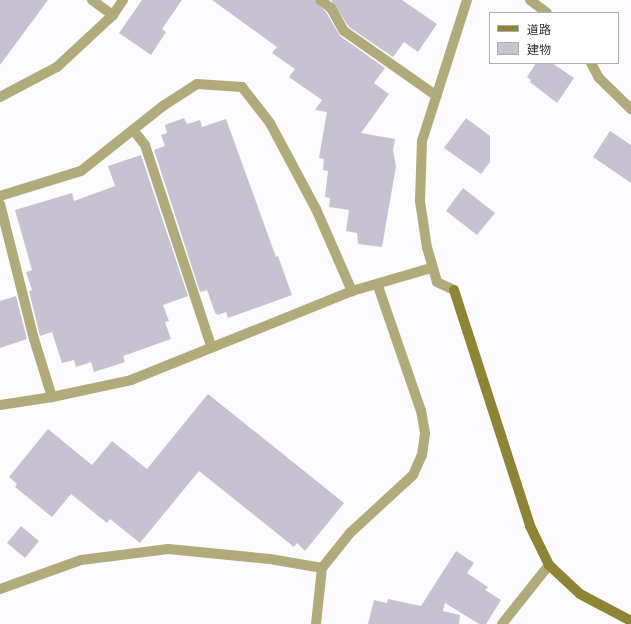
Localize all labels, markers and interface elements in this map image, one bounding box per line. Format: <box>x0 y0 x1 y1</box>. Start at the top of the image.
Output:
legend <box>489 12 619 64</box>
text: 道路 <box>527 24 551 36</box>
text: 建物 <box>527 44 551 56</box>

